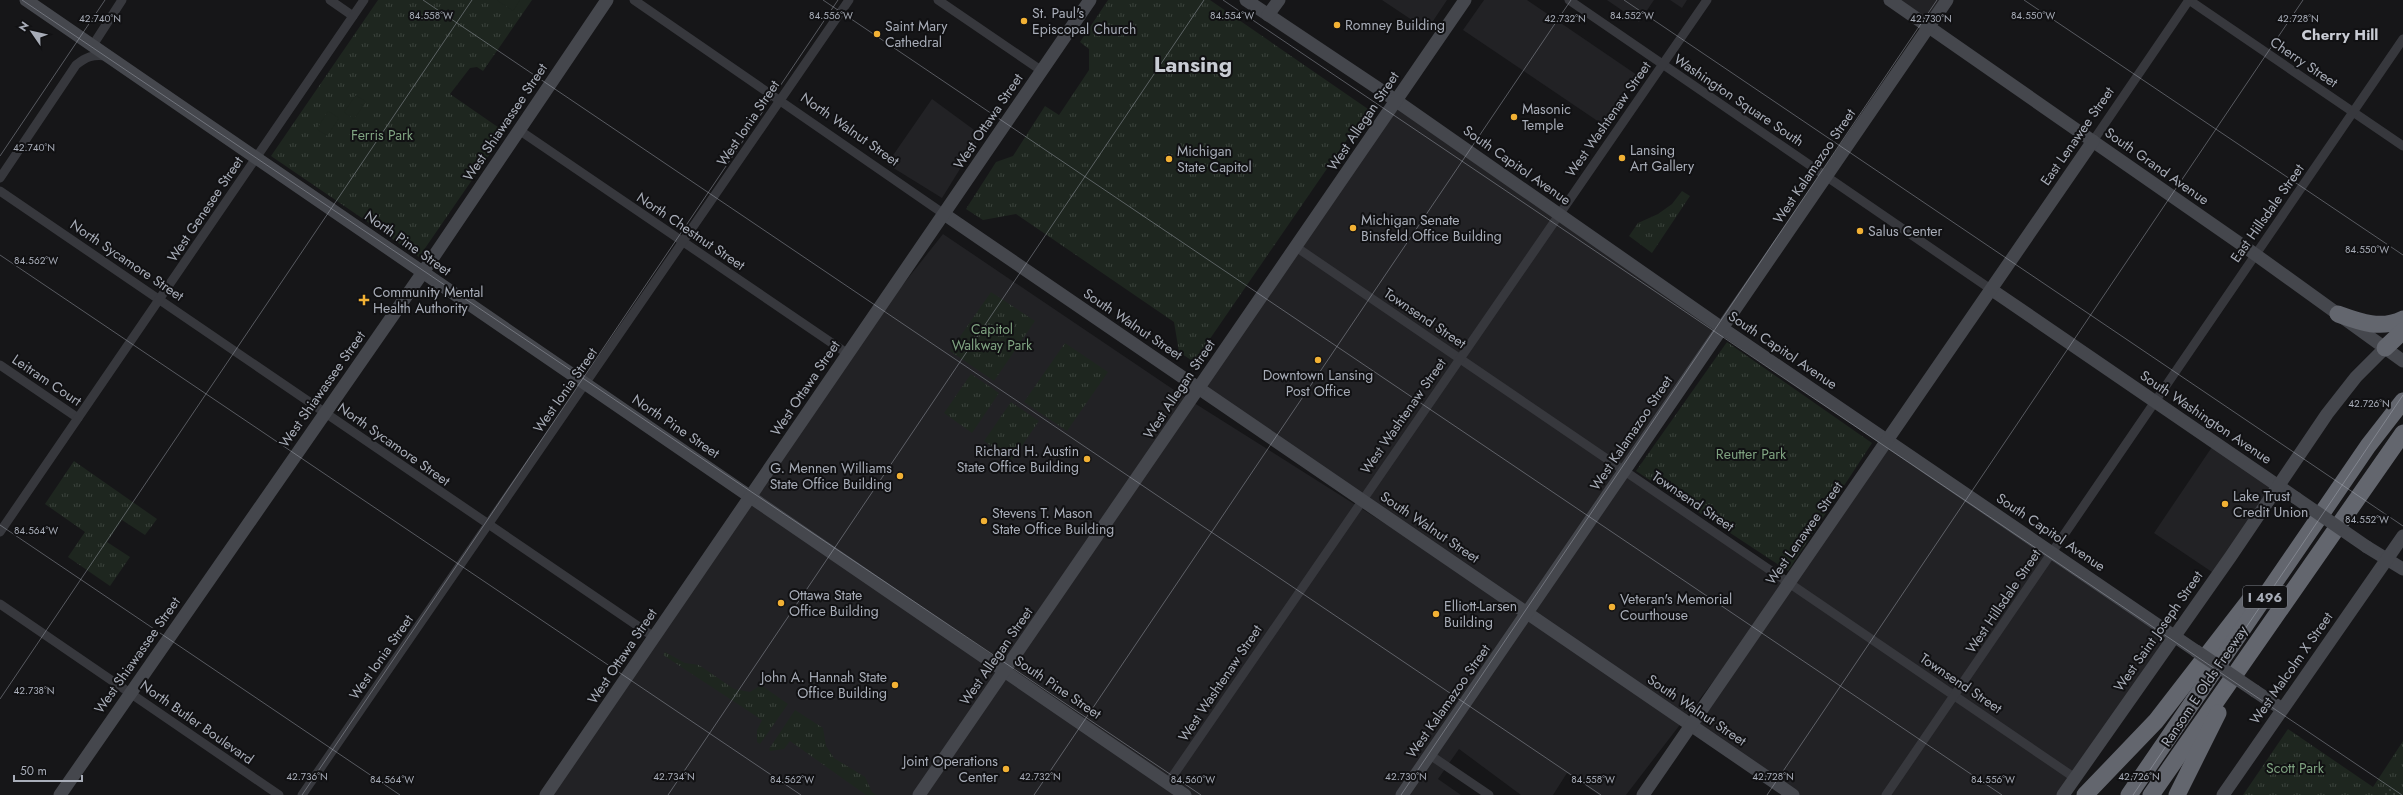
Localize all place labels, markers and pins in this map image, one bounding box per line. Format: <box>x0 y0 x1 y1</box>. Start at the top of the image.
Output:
place label: St. Paul's Episcopal Church <box>1032 3 1136 39</box>
place label: Romney Building <box>1345 15 1445 35</box>
place label: Saint Mary Cathedral <box>885 16 948 52</box>
marker: St. Paul's Episcopal Church <box>1019 16 1029 26</box>
marker: Romney Building <box>1332 20 1342 30</box>
marker: Saint Mary Cathedral <box>872 29 882 39</box>
place label: Masonic Temple <box>1522 99 1571 135</box>
marker: Masonic Temple <box>1509 112 1519 122</box>
place label: Lansing Art Gallery <box>1630 140 1695 176</box>
place label: Michigan State Capitol <box>1177 141 1252 177</box>
marker: Lansing Art Gallery <box>1617 153 1627 163</box>
marker: Michigan State Capitol <box>1164 154 1174 164</box>
place label: Michigan Senate Binsfeld Office Building <box>1361 210 1502 246</box>
place label: Salus Center <box>1868 221 1943 241</box>
marker: Michigan Senate Binsfeld Office Building <box>1348 223 1358 233</box>
marker: Salus Center <box>1855 226 1865 236</box>
place label: Community Mental Health Authority <box>373 282 483 318</box>
marker: Community Mental Health Authority <box>358 294 370 306</box>
marker: Downtown Lansing Post Office <box>1313 355 1323 365</box>
place label: Downtown Lansing Post Office <box>1263 365 1373 401</box>
place label: Richard H. Austin State Office Building <box>957 441 1079 477</box>
marker: Richard H. Austin State Office Building <box>1082 454 1092 464</box>
place label: G. Mennen Williams State Office Building <box>770 458 892 494</box>
marker: G. Mennen Williams State Office Building <box>895 471 905 481</box>
place label: Lake Trust Credit Union <box>2233 486 2308 522</box>
marker: Lake Trust Credit Union <box>2220 499 2230 509</box>
place label: Stevens T. Mason State Office Building <box>992 503 1114 539</box>
marker: Stevens T. Mason State Office Building <box>979 516 989 526</box>
place label: Ottawa State Office Building <box>789 585 879 621</box>
place label: Veteran's Memorial Courthouse <box>1620 589 1732 625</box>
place label: Elliott-Larsen Building <box>1444 596 1517 632</box>
marker: Ottawa State Office Building <box>776 598 786 608</box>
marker: Veteran's Memorial Courthouse <box>1607 602 1617 612</box>
marker: Elliott-Larsen Building <box>1431 609 1441 619</box>
place label: John A. Hannah State Office Building <box>759 667 887 703</box>
marker: John A. Hannah State Office Building <box>890 680 900 690</box>
place label: Joint Operations Center <box>901 751 998 787</box>
marker: Joint Operations Center <box>1001 764 1011 774</box>

